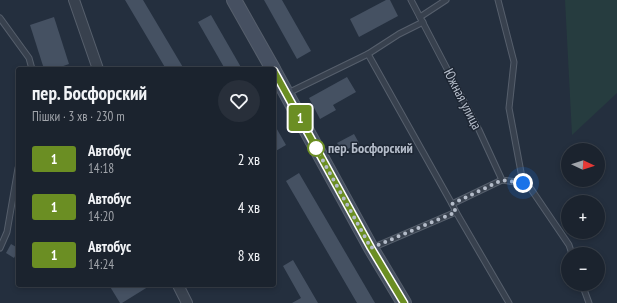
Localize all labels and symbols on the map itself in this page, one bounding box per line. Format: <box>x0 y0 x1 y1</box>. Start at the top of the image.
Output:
street label: Южная улица <box>440 65 486 133</box>
line badge: 1 <box>287 105 313 131</box>
marker: пер. Босфорский <box>307 139 325 157</box>
place label: пер. Босфорский <box>328 139 413 157</box>
north arrow <box>561 143 605 187</box>
your location <box>513 173 533 193</box>

